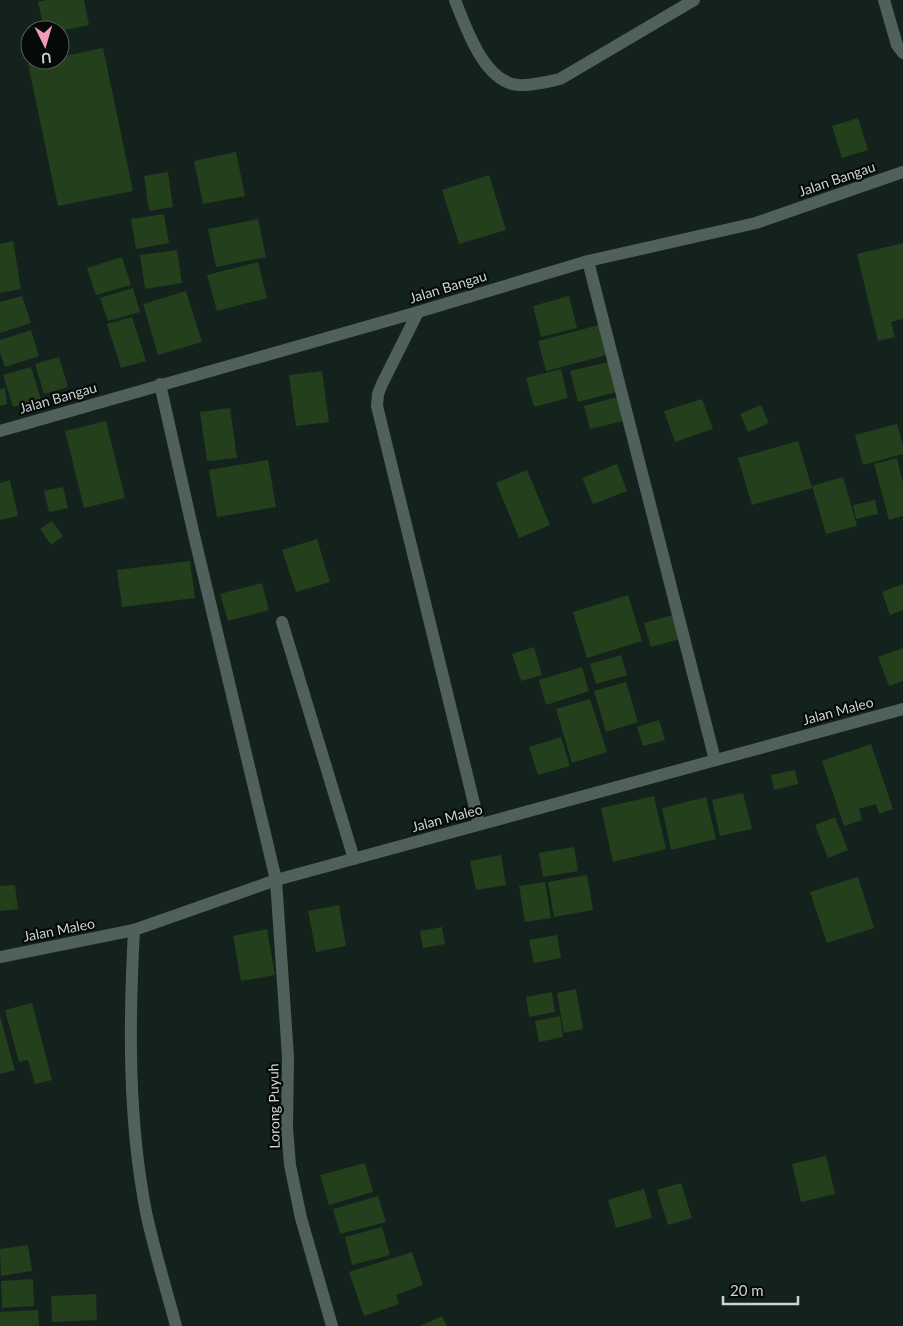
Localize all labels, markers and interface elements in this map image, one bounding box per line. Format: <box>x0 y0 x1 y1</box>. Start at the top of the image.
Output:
north arrow <box>20 20 70 70</box>
text: U <box>40 50 52 67</box>
street label: Jalan Bangau <box>796 157 877 200</box>
street label: Jalan Bangau <box>407 267 489 306</box>
street label: Jalan Bangau <box>17 378 99 417</box>
street label: Jalan Maleo <box>801 693 875 728</box>
street label: Jalan Maleo <box>410 800 484 835</box>
street label: Jalan Maleo <box>22 914 96 945</box>
street label: Lorong Puyuh <box>264 1063 283 1149</box>
scale bar <box>723 1274 798 1306</box>
text: 20 m <box>730 1281 764 1299</box>

